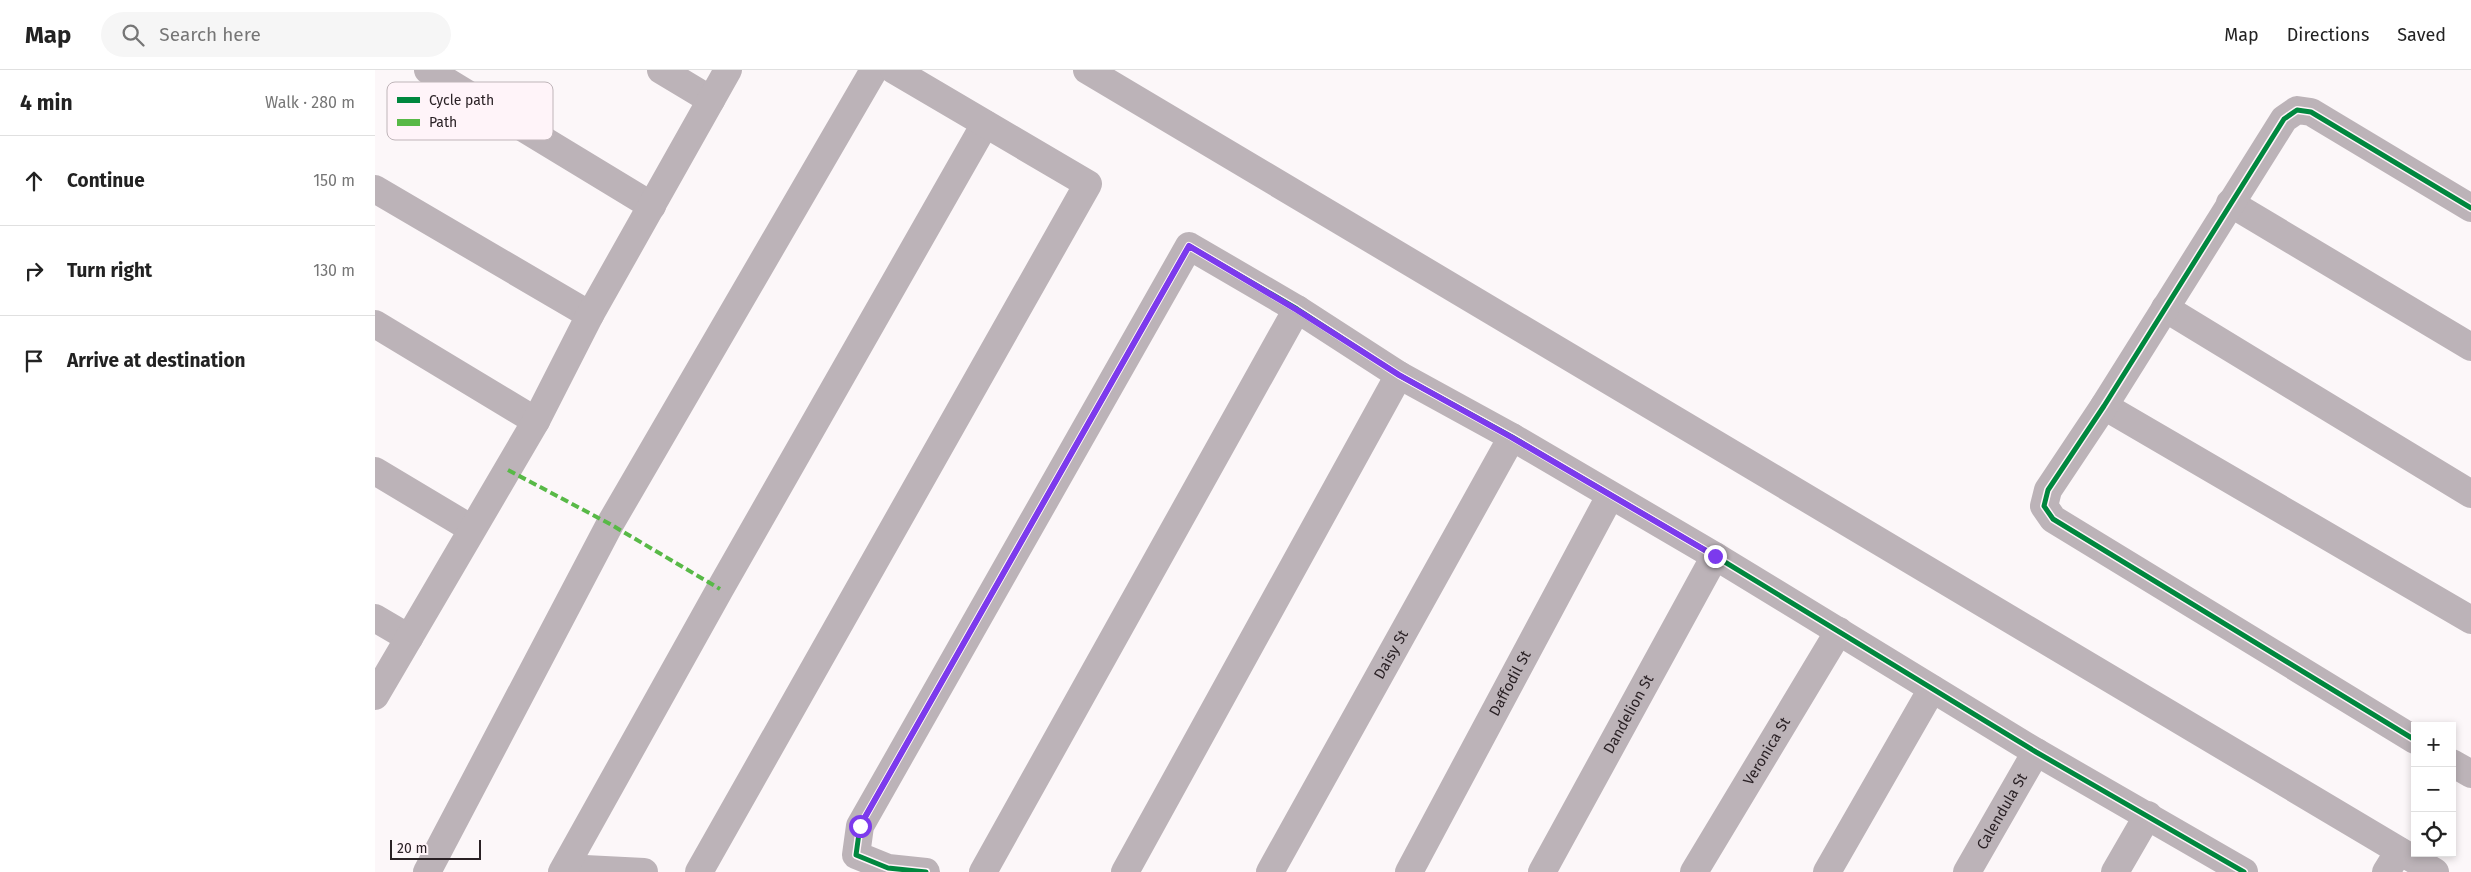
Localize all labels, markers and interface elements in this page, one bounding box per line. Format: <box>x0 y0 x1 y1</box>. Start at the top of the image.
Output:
search box <box>101 12 451 57</box>
text: Map <box>25 21 71 49</box>
icon: search <box>119 21 147 49</box>
text: Search here <box>159 23 261 46</box>
text: Map <box>2224 24 2259 46</box>
text: Directions <box>2287 24 2369 46</box>
text: Saved <box>2397 24 2446 46</box>
legend <box>387 82 553 140</box>
text: 4 min <box>20 90 73 116</box>
text: Cycle path <box>429 92 494 109</box>
text: Walk · 280 m <box>265 93 355 112</box>
text: Path <box>429 114 457 131</box>
icon: ahead <box>20 167 48 195</box>
text: Continue <box>67 169 145 192</box>
text: 150 m <box>313 171 355 190</box>
icon: right <box>20 257 48 285</box>
text: Turn right <box>67 259 152 282</box>
text: 130 m <box>313 261 355 280</box>
icon: arrive <box>20 347 48 375</box>
text: Arrive at destination <box>67 349 246 372</box>
route end <box>1704 545 1727 568</box>
street label: Daisy St <box>1370 626 1412 682</box>
street label: Daffodil St <box>1485 647 1535 719</box>
street label: Dandelion St <box>1600 671 1658 757</box>
street label: Veronica St <box>1739 713 1794 788</box>
map controls <box>2411 722 2456 857</box>
button: + <box>2411 722 2456 767</box>
button: − <box>2411 767 2456 812</box>
street label: Calendula St <box>1973 769 2031 853</box>
button: locate <box>2411 812 2456 857</box>
route start <box>849 815 872 838</box>
scale bar <box>390 837 481 860</box>
text: 20 m <box>397 840 427 857</box>

